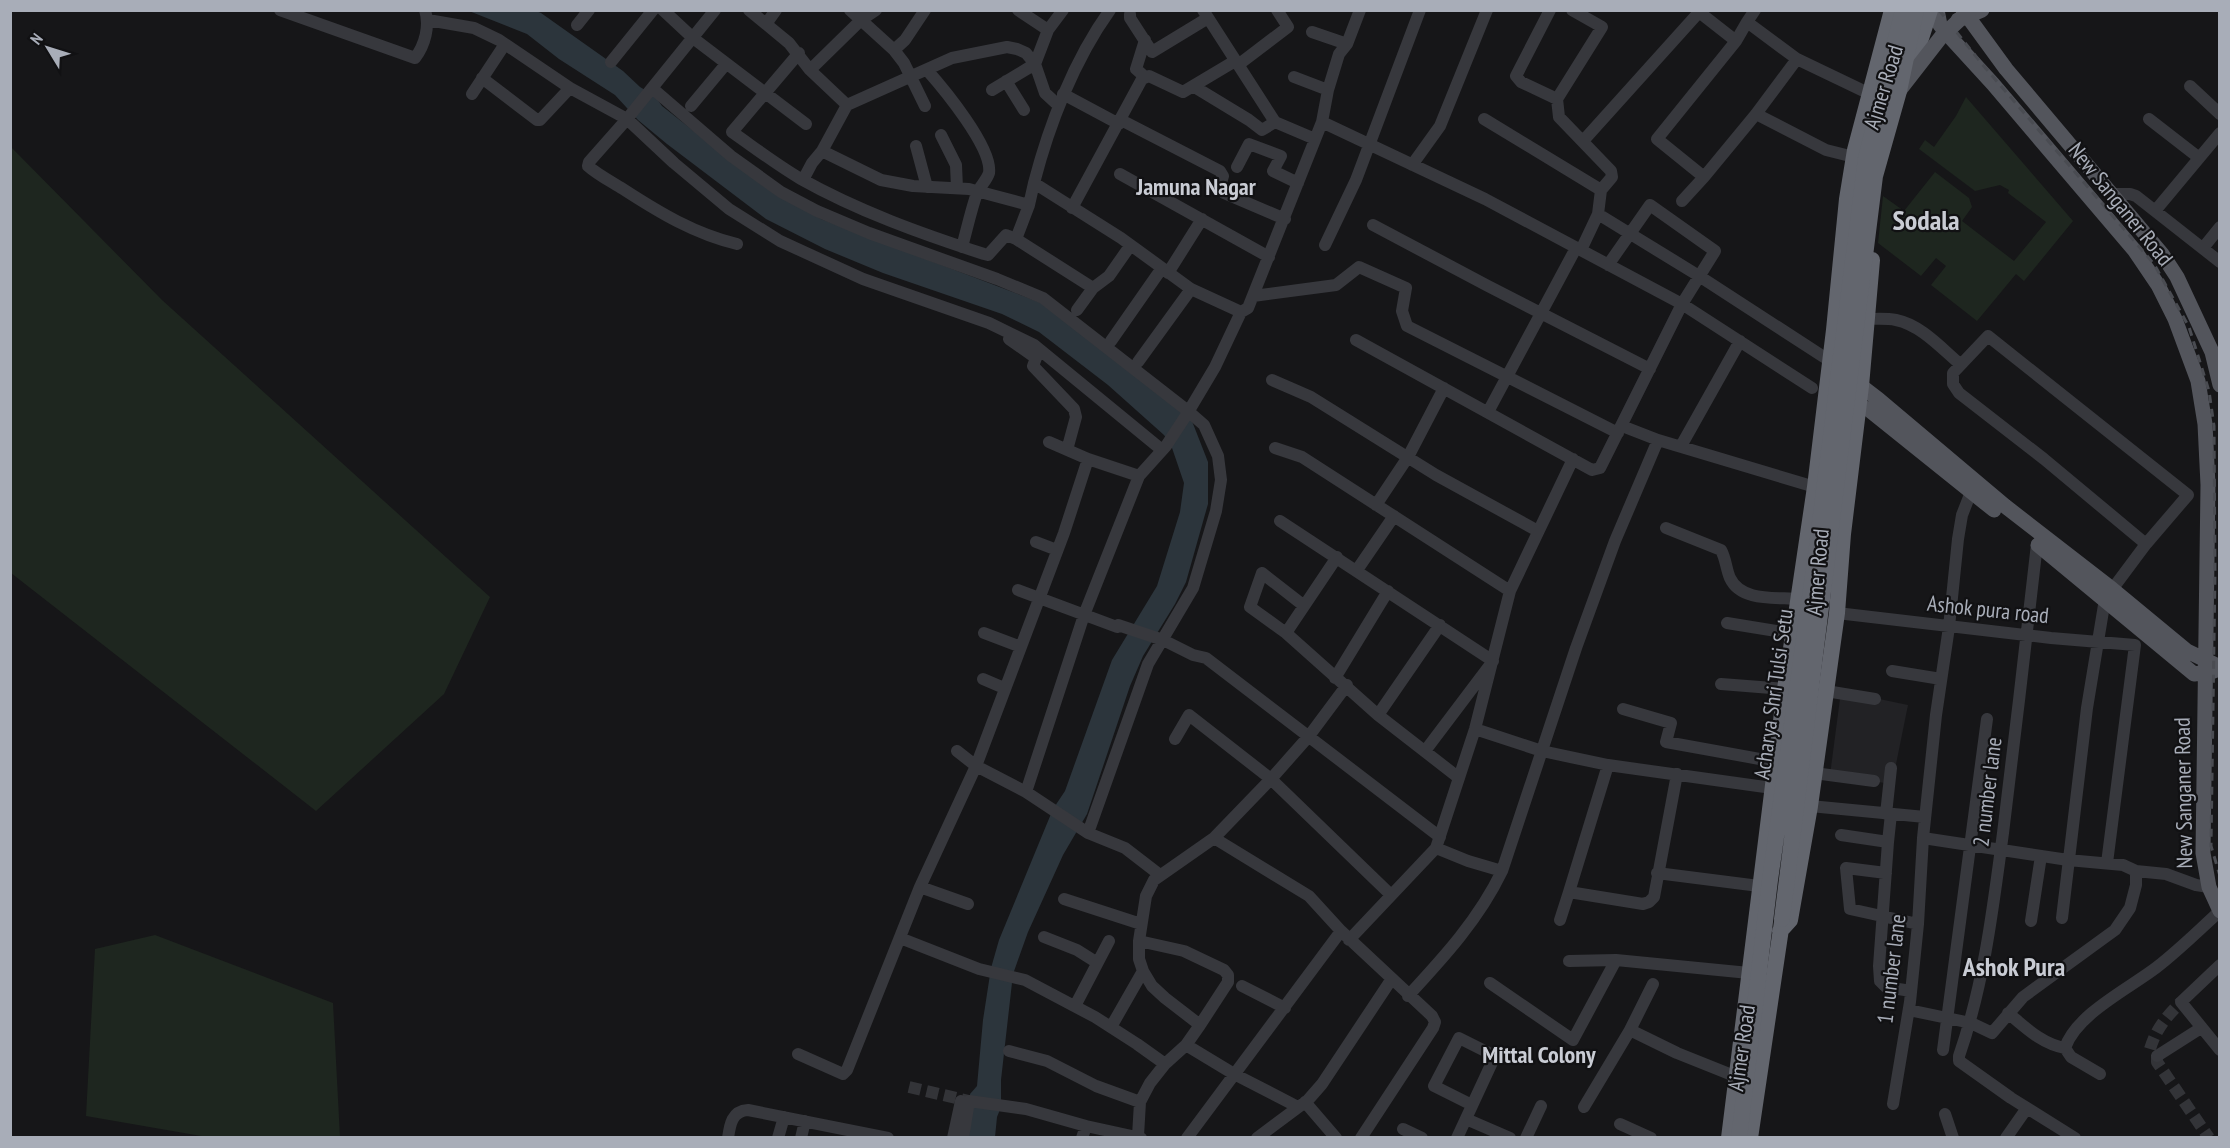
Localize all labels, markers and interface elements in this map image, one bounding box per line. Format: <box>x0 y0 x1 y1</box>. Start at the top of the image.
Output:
north arrow <box>18 18 78 78</box>
text: N <box>26 29 47 48</box>
street label: Ajmer Road <box>1857 41 1909 133</box>
street label: New Sanganer Road <box>2063 136 2179 272</box>
district label: Jamuna Nagar <box>1135 171 1257 202</box>
district label: Sodala <box>1892 201 1960 238</box>
street label: Ajmer Road <box>1799 528 1835 616</box>
street label: Ashok pura road <box>1926 589 2050 629</box>
street label: Acharya Shri Tulsi Setu <box>1747 607 1799 781</box>
street label: New Sanganer Road <box>2168 717 2198 869</box>
street label: 2 number lane <box>1966 736 2008 848</box>
street label: 1 number lane <box>1870 913 1912 1025</box>
district label: Ashok Pura <box>1962 950 2065 983</box>
street label: Ajmer Road <box>1721 1003 1761 1093</box>
district label: Mittal Colony <box>1482 1039 1596 1070</box>

